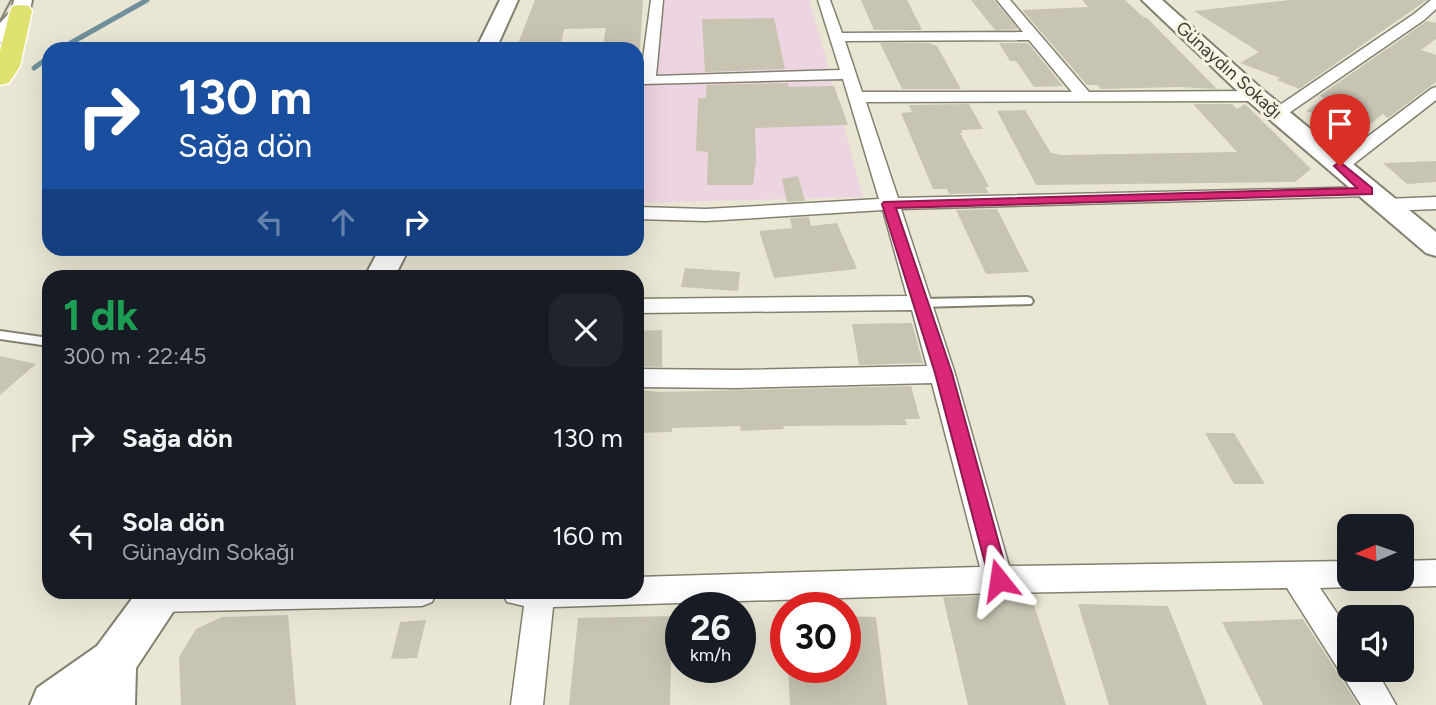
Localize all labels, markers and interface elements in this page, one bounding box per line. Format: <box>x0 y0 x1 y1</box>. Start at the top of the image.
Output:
street label: Günaydın Sokağı <box>1171 17 1287 123</box>
text: 130 m <box>178 67 312 126</box>
icon: right <box>63 70 154 161</box>
pin <box>1310 94 1370 166</box>
icon: arrive <box>1321 105 1359 143</box>
text: Sağa dön <box>178 127 312 165</box>
icon: left <box>251 203 289 241</box>
icon: ahead <box>324 203 362 241</box>
icon: right <box>397 203 435 241</box>
text: 1 dk <box>63 290 138 341</box>
button: close <box>549 293 623 367</box>
text: 300 m · 22:45 <box>63 342 207 370</box>
icon: right <box>63 419 101 457</box>
text: Sağa dön <box>122 422 233 454</box>
text: 130 m <box>553 422 623 454</box>
text: Sola dön <box>122 506 225 538</box>
north arrow <box>1337 514 1414 592</box>
map controls <box>1337 514 1414 682</box>
icon: left <box>63 517 101 555</box>
text: 160 m <box>552 520 623 552</box>
text: Günaydın Sokağı <box>122 538 295 566</box>
position arrow <box>962 543 1036 617</box>
speed limit sign: 30 <box>770 592 861 683</box>
button: sound <box>1337 605 1414 682</box>
text: 26 <box>690 607 731 649</box>
text: km/h <box>690 644 731 666</box>

